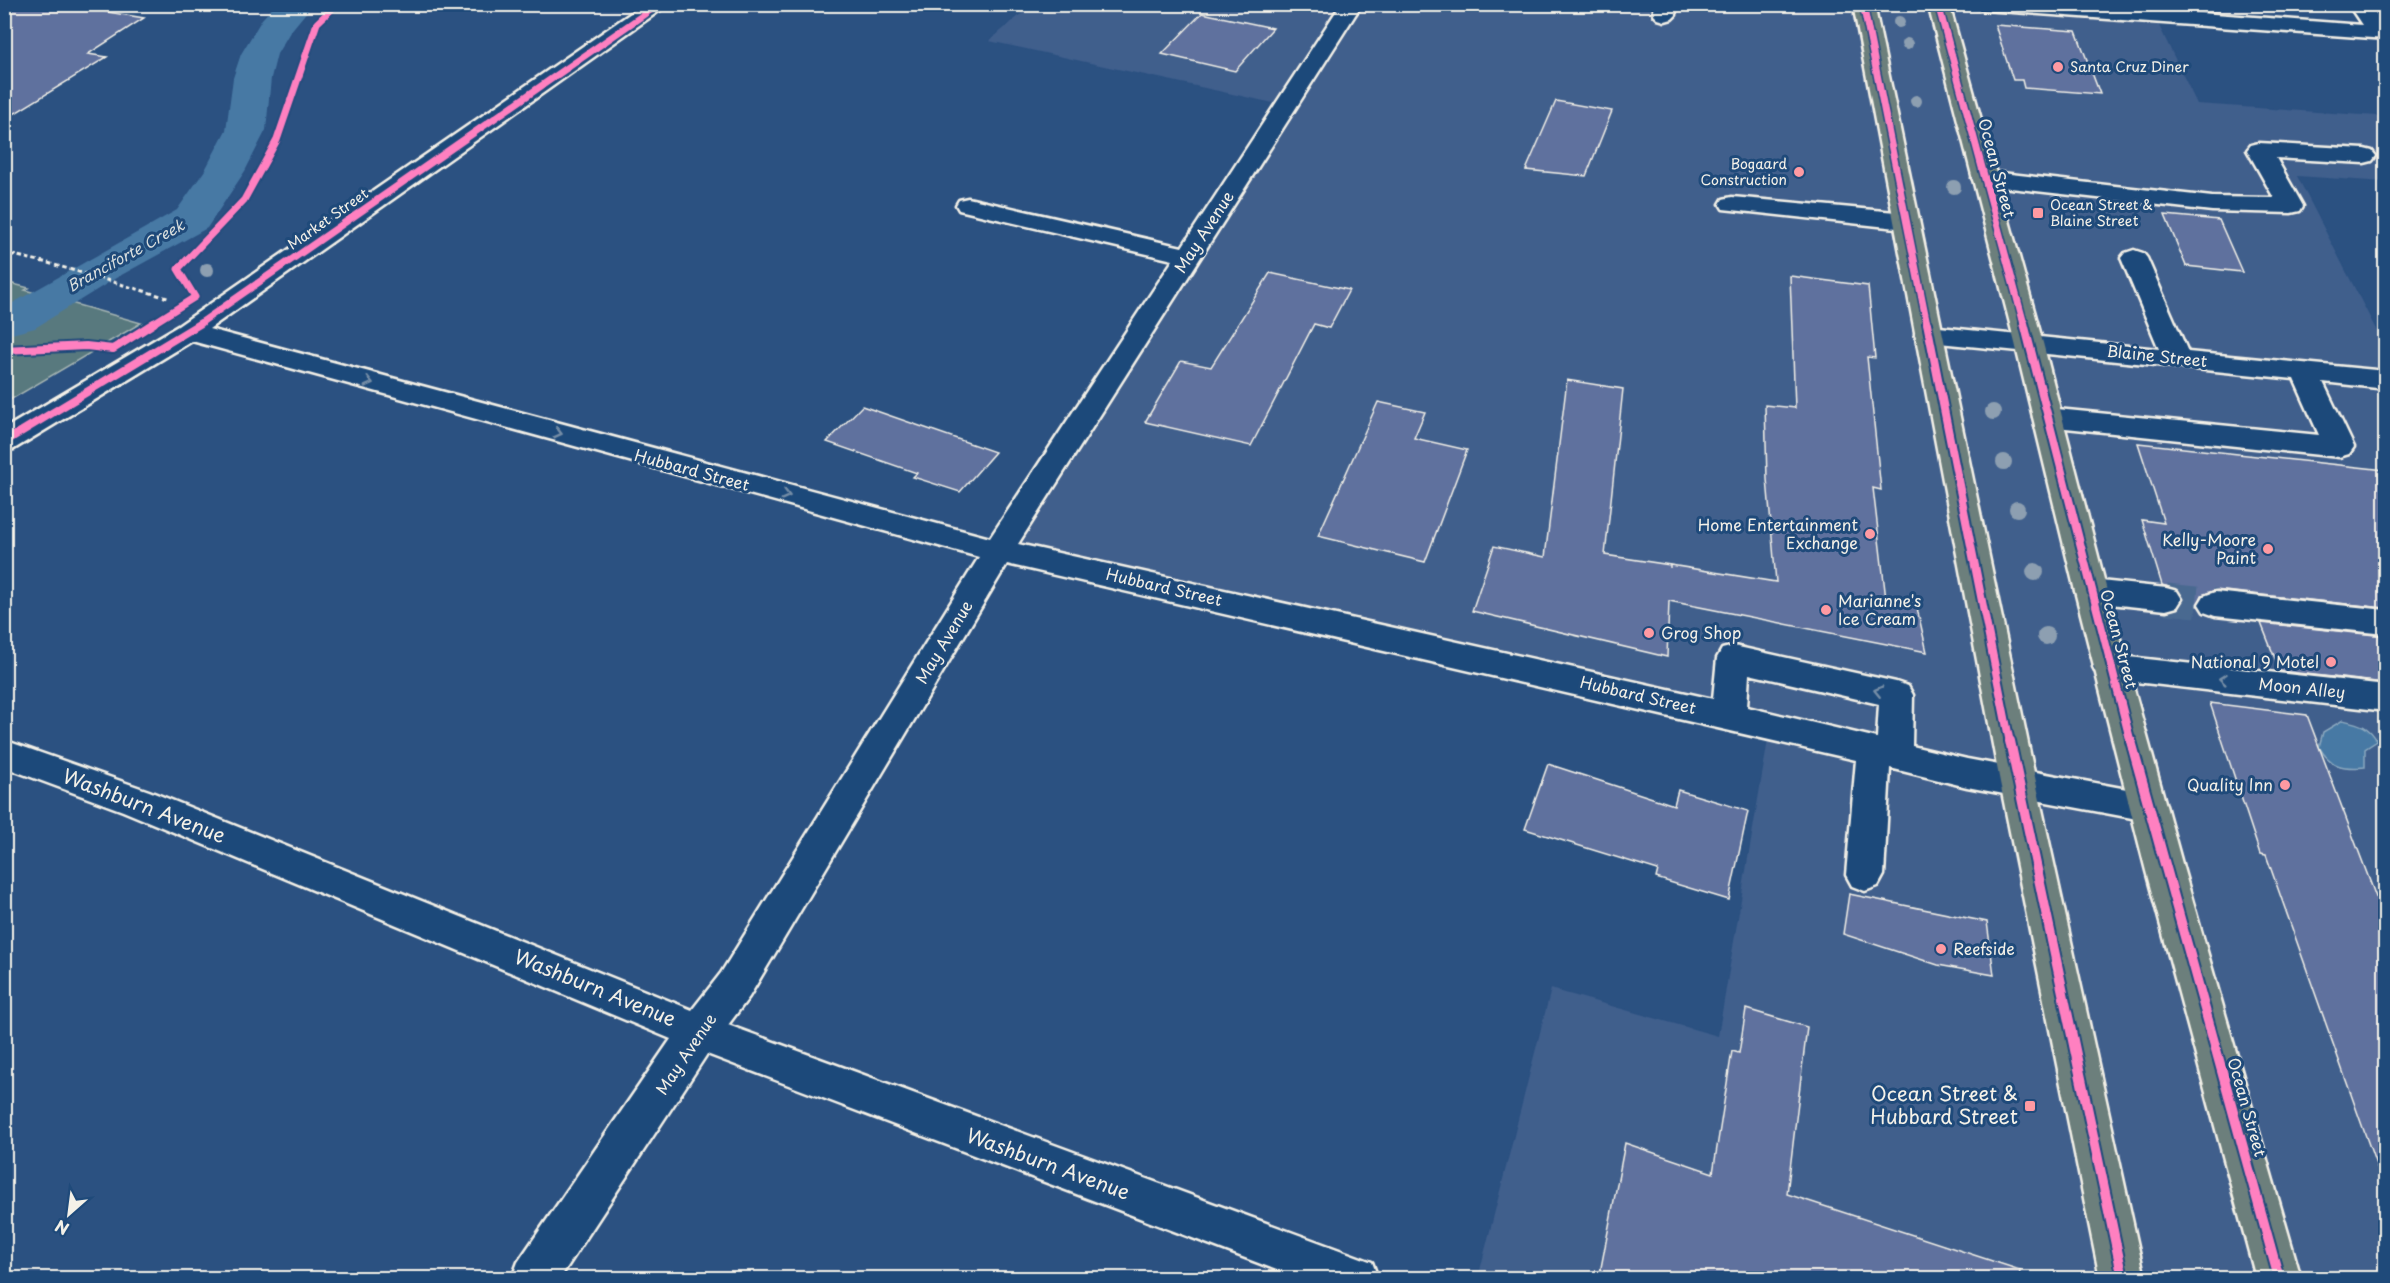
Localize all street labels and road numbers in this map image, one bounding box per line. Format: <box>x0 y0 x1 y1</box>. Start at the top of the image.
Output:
street label: Ocean Street <box>1973 115 2023 220</box>
street label: Market Street <box>283 183 373 254</box>
street label: May Avenue <box>1168 185 1239 277</box>
street label: Blaine Street <box>2106 338 2209 372</box>
street label: Hubbard Street <box>632 442 753 496</box>
street label: Hubbard Street <box>1104 561 1225 611</box>
street label: Ocean Street <box>2095 586 2145 691</box>
street label: May Avenue <box>909 595 978 688</box>
street label: Hubbard Street <box>1578 669 1699 719</box>
street label: Moon Alley <box>2258 671 2347 703</box>
street label: Washburn Avenue <box>59 760 230 850</box>
street label: Washburn Avenue <box>510 941 681 1033</box>
street label: May Avenue <box>649 1008 721 1099</box>
street label: Ocean Street <box>2222 1054 2274 1159</box>
street label: Washburn Avenue <box>962 1120 1134 1207</box>

